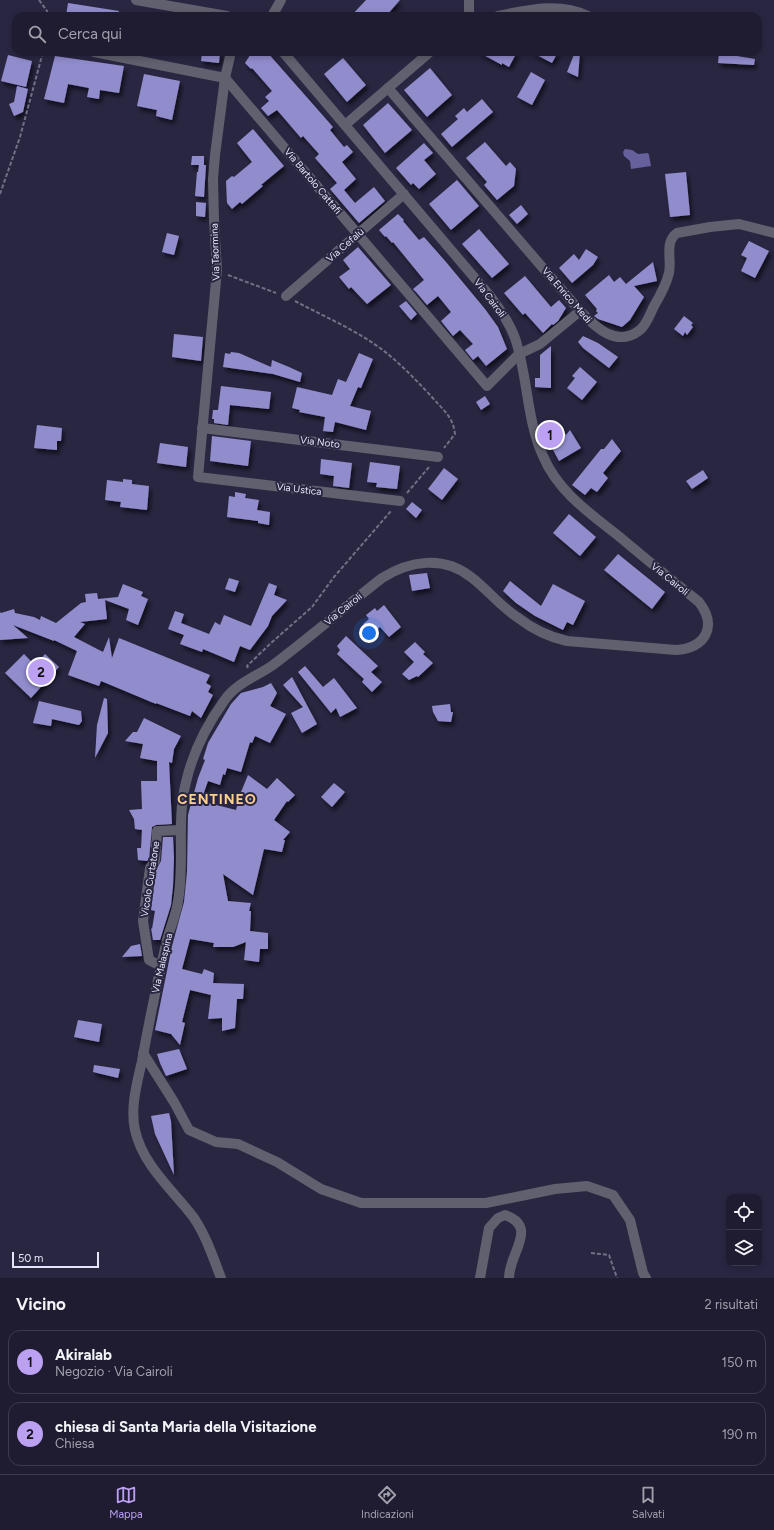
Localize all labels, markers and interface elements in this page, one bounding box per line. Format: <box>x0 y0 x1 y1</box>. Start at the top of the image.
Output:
search box <box>12 12 762 56</box>
icon: search <box>26 23 48 45</box>
text: Cerca qui <box>58 25 122 43</box>
street label: Via Bartolo Cattafi <box>282 145 344 217</box>
street label: Via Taormina <box>208 223 222 281</box>
street label: Via Cefalù <box>323 225 367 265</box>
street label: Via Enrico Medi <box>539 264 595 326</box>
street label: Via Cairoli <box>471 276 509 320</box>
pin: 1 <box>537 420 563 450</box>
street label: Via Noto <box>299 433 341 451</box>
street label: Via Ustica <box>276 480 322 498</box>
street label: Via Cairoli <box>648 560 692 598</box>
street label: Via Cairoli <box>321 590 365 628</box>
your location <box>359 623 379 643</box>
pin: 2 <box>28 657 54 687</box>
district label: CENTINEO <box>177 791 257 808</box>
street label: Vicolo Curtatone <box>138 840 162 918</box>
street label: Via Malaspina <box>149 932 175 994</box>
map controls <box>726 1194 762 1266</box>
button: locate <box>726 1194 762 1230</box>
button: layers <box>726 1230 762 1266</box>
scale bar <box>12 1250 99 1269</box>
text: 50 m <box>18 1252 43 1265</box>
text: Vicino <box>16 1294 66 1314</box>
text: 2 risultati <box>704 1297 758 1312</box>
text: Akiralab <box>55 1346 112 1364</box>
text: 1 <box>27 1355 33 1370</box>
text: 150 m <box>722 1355 757 1370</box>
text: Negozio · Via Cairoli <box>55 1364 173 1379</box>
text: chiesa di Santa Maria della Visitazione <box>55 1418 316 1436</box>
text: 2 <box>26 1427 34 1442</box>
text: 190 m <box>722 1427 757 1442</box>
text: Chiesa <box>55 1436 94 1451</box>
tab: Mappa <box>109 1484 143 1521</box>
tab: Indicazioni <box>361 1484 414 1521</box>
tab: Salvati <box>632 1484 665 1521</box>

